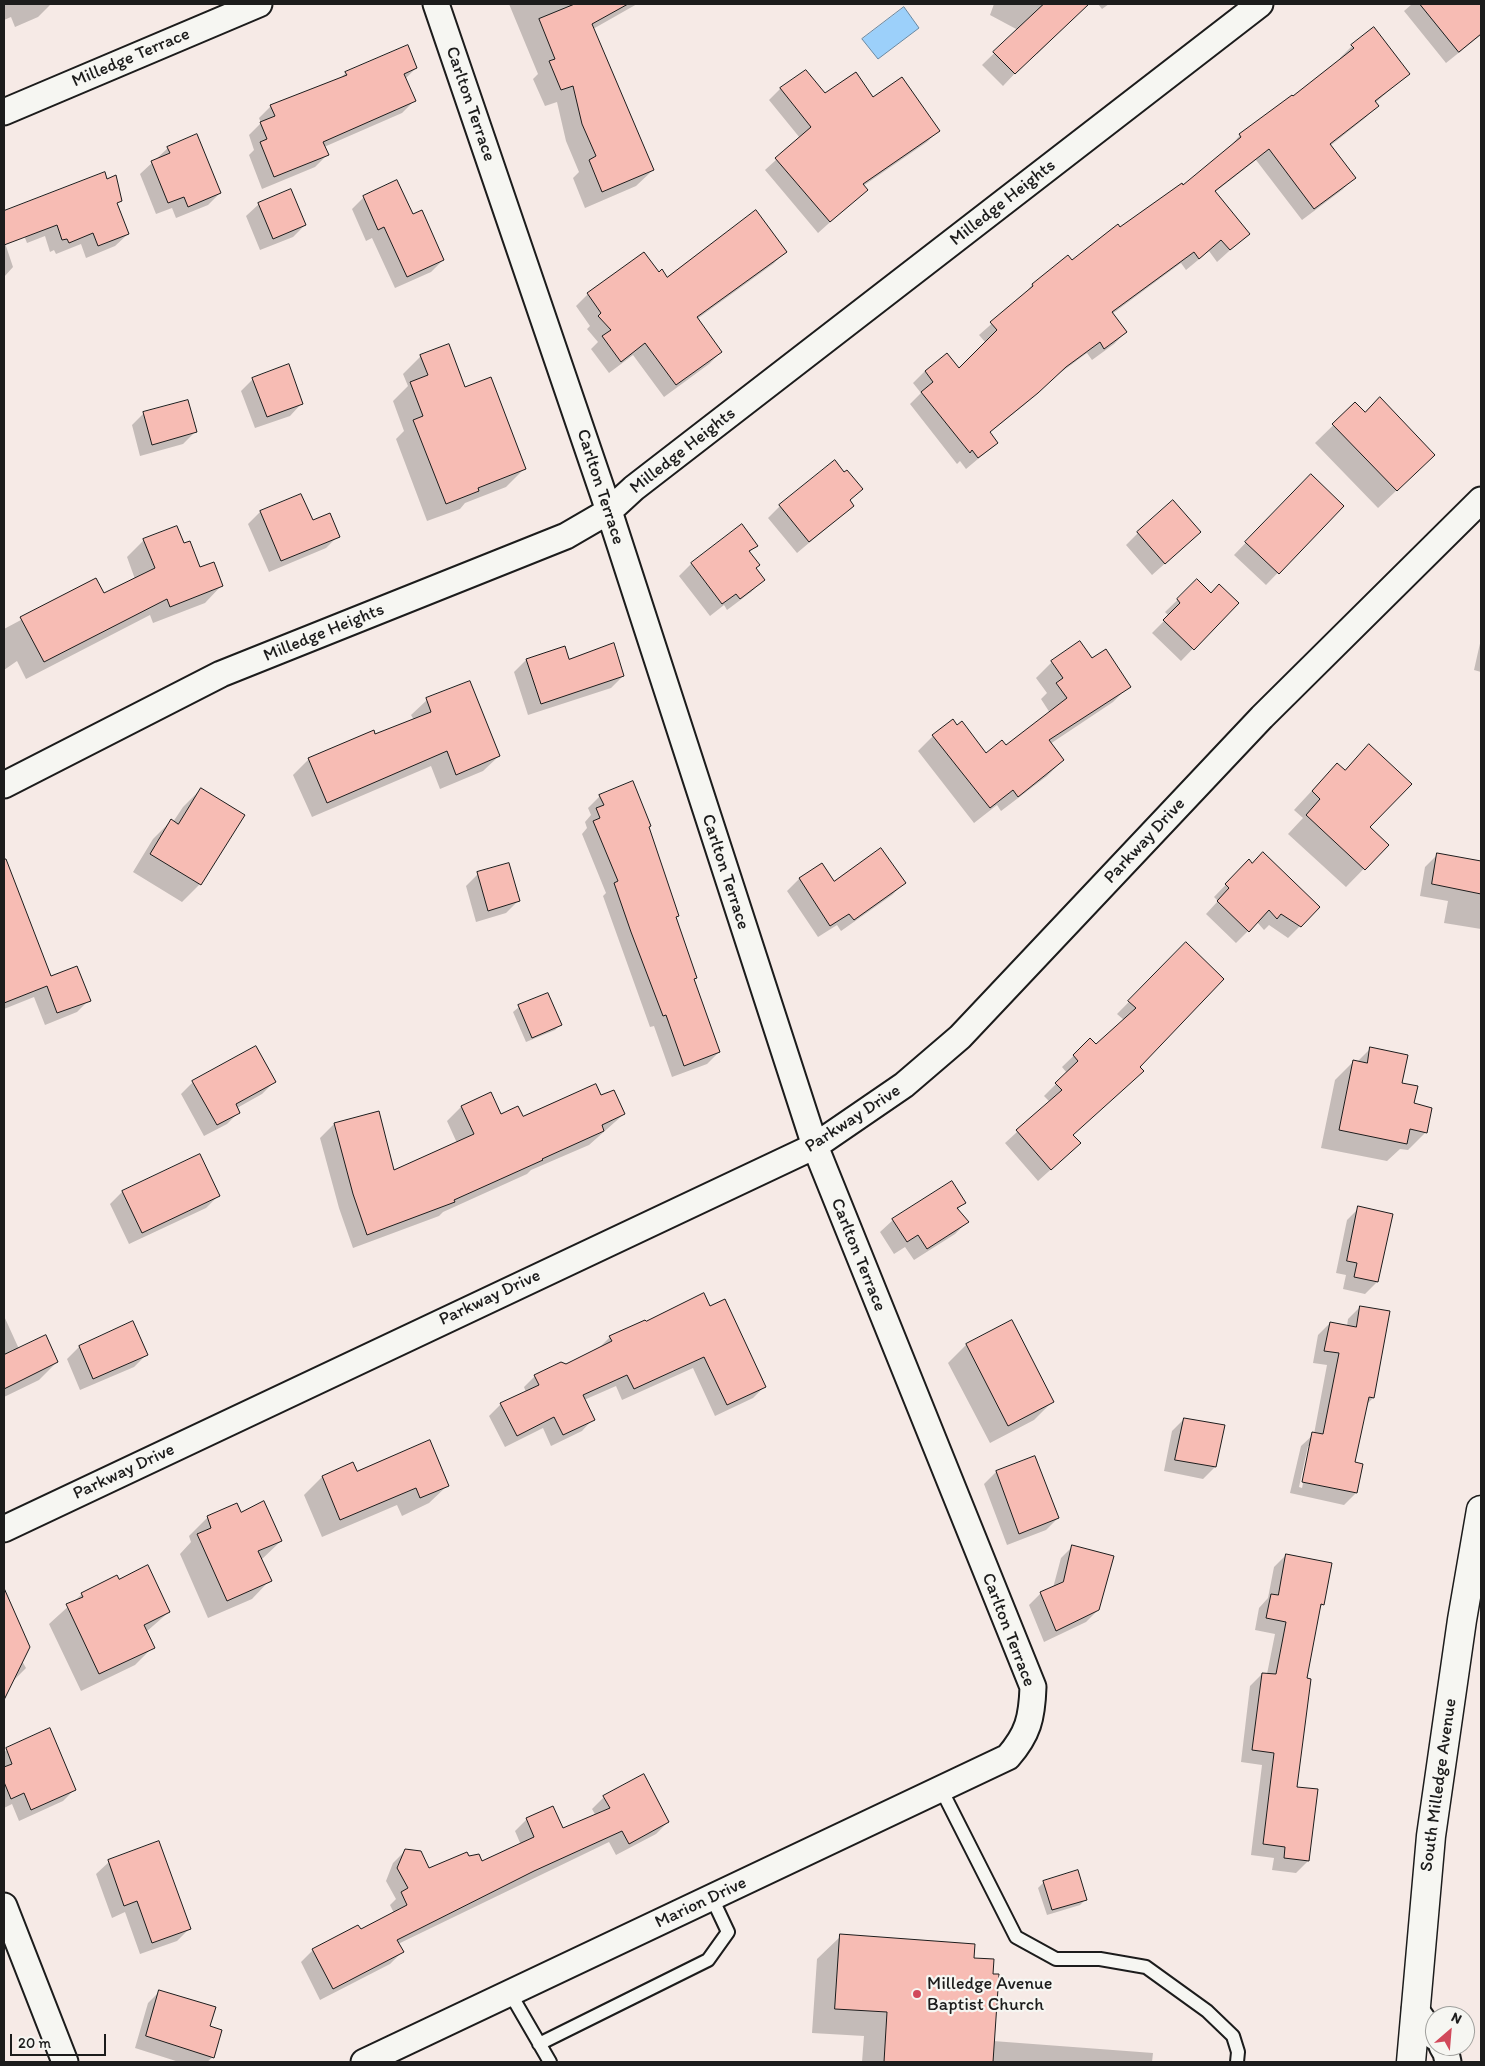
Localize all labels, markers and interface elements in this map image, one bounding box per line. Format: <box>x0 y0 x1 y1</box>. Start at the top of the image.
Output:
street label: Milledge Terrace <box>69 23 193 93</box>
street label: Carlton Terrace <box>440 44 500 164</box>
street label: Milledge Heights <box>946 155 1060 251</box>
street label: Milledge Heights <box>626 403 740 499</box>
street label: Carlton Terrace <box>571 427 629 547</box>
street label: Milledge Heights <box>261 599 387 667</box>
street label: Parkway Drive <box>1100 794 1190 888</box>
street label: Carlton Terrace <box>696 812 754 932</box>
street label: Parkway Drive <box>801 1080 905 1158</box>
street label: Carlton Terrace <box>825 1195 891 1315</box>
street label: Parkway Drive <box>436 1265 544 1331</box>
street label: Parkway Drive <box>70 1439 178 1505</box>
street label: Carlton Terrace <box>976 1570 1040 1690</box>
street label: South Milledge Avenue <box>1416 1697 1462 1873</box>
street label: Marion Drive <box>652 1872 750 1934</box>
place label: Milledge Avenue Baptist Church <box>927 1973 1053 2016</box>
marker: Milledge Avenue Baptist Church <box>911 1988 923 2000</box>
north arrow <box>1425 2006 1475 2056</box>
text: N <box>1449 2008 1465 2028</box>
scale bar <box>12 2024 109 2056</box>
text: 20 m <box>18 2034 51 2052</box>

